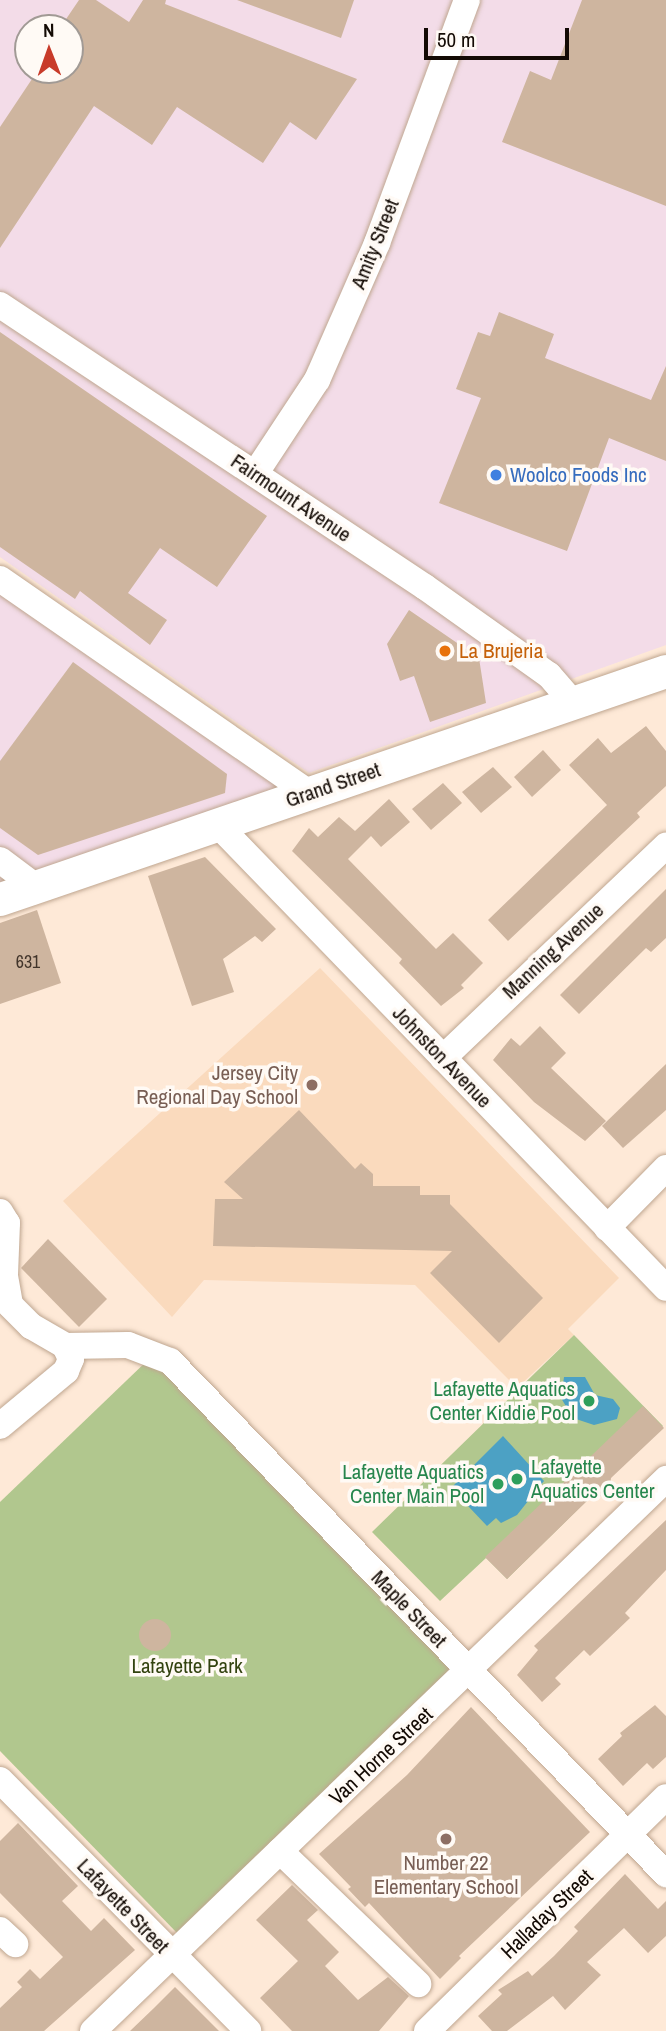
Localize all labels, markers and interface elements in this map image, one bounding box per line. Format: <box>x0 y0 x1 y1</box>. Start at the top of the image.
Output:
north arrow <box>14 14 84 84</box>
scale bar <box>428 14 573 58</box>
text: N <box>43 17 55 43</box>
text: 50 m <box>437 25 475 54</box>
street label: Amity Street <box>346 195 404 293</box>
street label: Fairmount Avenue <box>226 448 356 548</box>
place label: Woolco Foods Inc <box>510 462 647 488</box>
marker: Woolco Foods Inc <box>488 467 504 483</box>
place label: La Brujeria <box>459 638 543 664</box>
marker: La Brujeria <box>437 643 453 659</box>
street label: Grand Street <box>282 757 384 813</box>
street label: Manning Avenue <box>497 897 609 1005</box>
house number: 631 <box>16 951 40 973</box>
street label: Johnston Avenue <box>387 1000 497 1114</box>
place label: Jersey City Regional Day School <box>136 1060 298 1110</box>
marker: Jersey City Regional Day School <box>304 1077 320 1093</box>
place label: Lafayette Aquatics Center Kiddie Pool <box>429 1376 575 1426</box>
marker: Lafayette Aquatics Center Kiddie Pool <box>581 1393 597 1409</box>
place label: Lafayette Aquatics Center <box>531 1454 654 1504</box>
place label: Lafayette Aquatics Center Main Pool <box>341 1459 484 1509</box>
marker: Lafayette Aquatics Center <box>509 1471 525 1487</box>
marker: Lafayette Aquatics Center Main Pool <box>490 1476 506 1492</box>
street label: Maple Street <box>366 1565 452 1653</box>
park label: Lafayette Park <box>131 1653 243 1679</box>
street label: Van Horne Street <box>324 1702 438 1810</box>
marker: Number 22 Elementary School <box>438 1831 454 1847</box>
place label: Number 22 Elementary School <box>374 1850 518 1900</box>
street label: Lafayette Street <box>72 1854 174 1958</box>
street label: Halladay Street <box>496 1864 598 1964</box>

